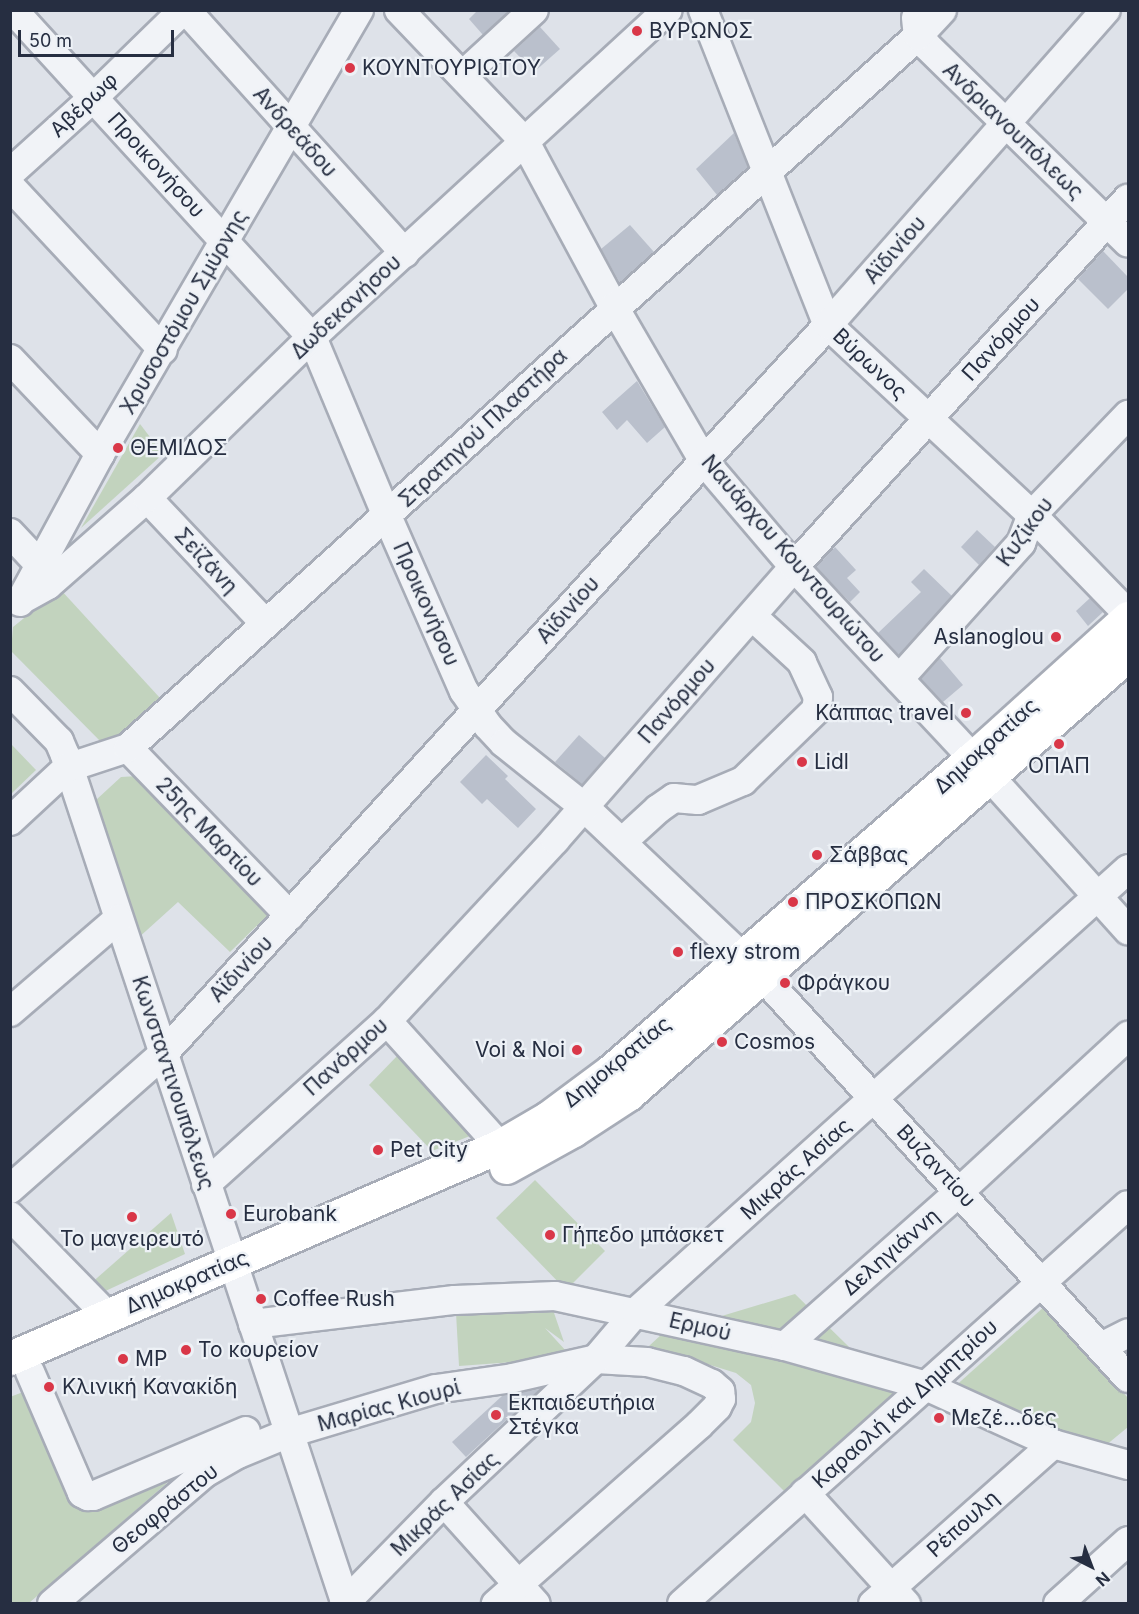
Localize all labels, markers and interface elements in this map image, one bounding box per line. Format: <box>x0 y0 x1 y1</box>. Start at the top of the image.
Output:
scale bar <box>21 18 177 56</box>
place label: ΒΥΡΩΝΟΣ <box>649 18 753 44</box>
marker: ΒΥΡΩΝΟΣ <box>630 24 644 38</box>
text: 50 m <box>29 30 72 51</box>
place label: ΚΟΥΝΤΟΥΡΙΩΤΟΥ <box>362 55 541 81</box>
street label: Ανδριανουπόλεως <box>937 57 1089 205</box>
marker: ΚΟΥΝΤΟΥΡΙΩΤΟΥ <box>343 61 357 75</box>
street label: Αβέρωφ <box>45 67 123 143</box>
street label: Ανδρεάδου <box>248 82 342 182</box>
street label: Προικονήσου <box>102 107 210 223</box>
street label: Χρυσοστόμου Σμύρνης <box>115 205 253 419</box>
street label: Αϊδινίου <box>859 211 931 289</box>
street label: Δωδεκανήσου <box>286 250 406 364</box>
street label: Πανόρμου <box>957 292 1045 386</box>
street label: Βύρωνος <box>828 323 912 405</box>
street label: Στρατηγού Πλαστήρα <box>394 343 572 513</box>
place label: ΘΕΜΙΔΟΣ <box>130 435 227 461</box>
marker: ΘΕΜΙΔΟΣ <box>111 441 125 455</box>
street label: Ναυάρχου Κουντουριώτου <box>696 450 890 668</box>
street label: Κυζίκου <box>992 493 1058 571</box>
street label: Σεϊζάνη <box>169 523 243 599</box>
street label: Προικονήσου <box>388 538 464 670</box>
street label: Αϊδινίου <box>531 571 605 649</box>
place label: Aslanoglou <box>934 624 1044 650</box>
marker: Aslanoglou <box>1049 630 1063 644</box>
street label: Πανόρμου <box>633 653 721 749</box>
street label: Δημοκρατίας <box>929 693 1043 799</box>
place label: Κάππας travel <box>815 700 954 726</box>
marker: Κάππας travel <box>959 706 973 720</box>
marker: ΟΠΑΠ <box>1052 737 1066 751</box>
place label: Lidl <box>814 749 849 775</box>
place label: ΟΠΑΠ <box>1028 753 1090 779</box>
marker: Lidl <box>795 755 809 769</box>
street label: 25ης Μαρτίου <box>151 772 267 892</box>
place label: Σάββας <box>829 842 908 868</box>
marker: Σάββας <box>810 848 824 862</box>
place label: ΠΡΟΣΚΟΠΩΝ <box>805 889 942 915</box>
marker: ΠΡΟΣΚΟΠΩΝ <box>786 895 800 909</box>
street label: Αϊδινίου <box>204 931 278 1007</box>
place label: flexy strom <box>690 939 800 965</box>
marker: flexy strom <box>671 945 685 959</box>
place label: Φράγκου <box>797 970 890 996</box>
street label: Κωνσταντινουπόλεως <box>126 973 220 1193</box>
marker: Φράγκου <box>778 976 792 990</box>
street label: Δημοκρατίας <box>558 1011 676 1113</box>
street label: Πανόρμου <box>299 1013 393 1101</box>
place label: Cosmos <box>734 1029 815 1055</box>
marker: Cosmos <box>715 1035 729 1049</box>
place label: Voi & Noi <box>475 1037 565 1063</box>
marker: Voi & Noi <box>570 1043 584 1057</box>
street label: Μικράς Ασίας <box>736 1113 856 1225</box>
street label: Βυζαντίου <box>891 1119 981 1213</box>
place label: Pet City <box>390 1137 468 1163</box>
marker: Pet City <box>371 1143 385 1157</box>
place label: Eurobank <box>243 1201 337 1227</box>
street label: Δεληγιάννη <box>837 1203 945 1301</box>
marker: Eurobank <box>224 1207 238 1221</box>
marker: Το μαγειρευτό <box>125 1210 139 1224</box>
place label: Γήπεδο μπάσκετ <box>562 1222 724 1248</box>
place label: Το μαγειρευτό <box>60 1226 204 1252</box>
marker: Γήπεδο μπάσκετ <box>543 1228 557 1242</box>
street label: Δημοκρατίας <box>122 1245 252 1319</box>
place label: Coffee Rush <box>273 1286 395 1312</box>
marker: Coffee Rush <box>254 1292 268 1306</box>
street label: Ερμού <box>667 1308 733 1346</box>
street label: Καραολή και Δημητρίου <box>807 1314 1003 1494</box>
place label: Το κουρείον <box>198 1337 319 1363</box>
marker: Το κουρείον <box>179 1343 193 1357</box>
place label: MP <box>135 1346 167 1372</box>
marker: MP <box>116 1352 130 1366</box>
place label: Κλινική Κανακίδη <box>62 1374 237 1400</box>
street label: Μαρίας Κιουρί <box>315 1375 463 1437</box>
marker: Κλινική Κανακίδη <box>40 1378 58 1396</box>
place label: Εκπαιδευτήρια Στέγκα <box>508 1390 655 1440</box>
place label: Μεζέ...δες <box>951 1405 1057 1431</box>
marker: Εκπαιδευτήρια Στέγκα <box>489 1408 503 1422</box>
marker: Μεζέ...δες <box>932 1411 946 1425</box>
street label: Μικράς Ασίας <box>386 1446 504 1562</box>
street label: Θεοφράστου <box>107 1458 223 1560</box>
street label: Ρέπουλη <box>922 1485 1004 1563</box>
north arrow <box>1061 1536 1121 1596</box>
text: N <box>1092 1568 1114 1591</box>

